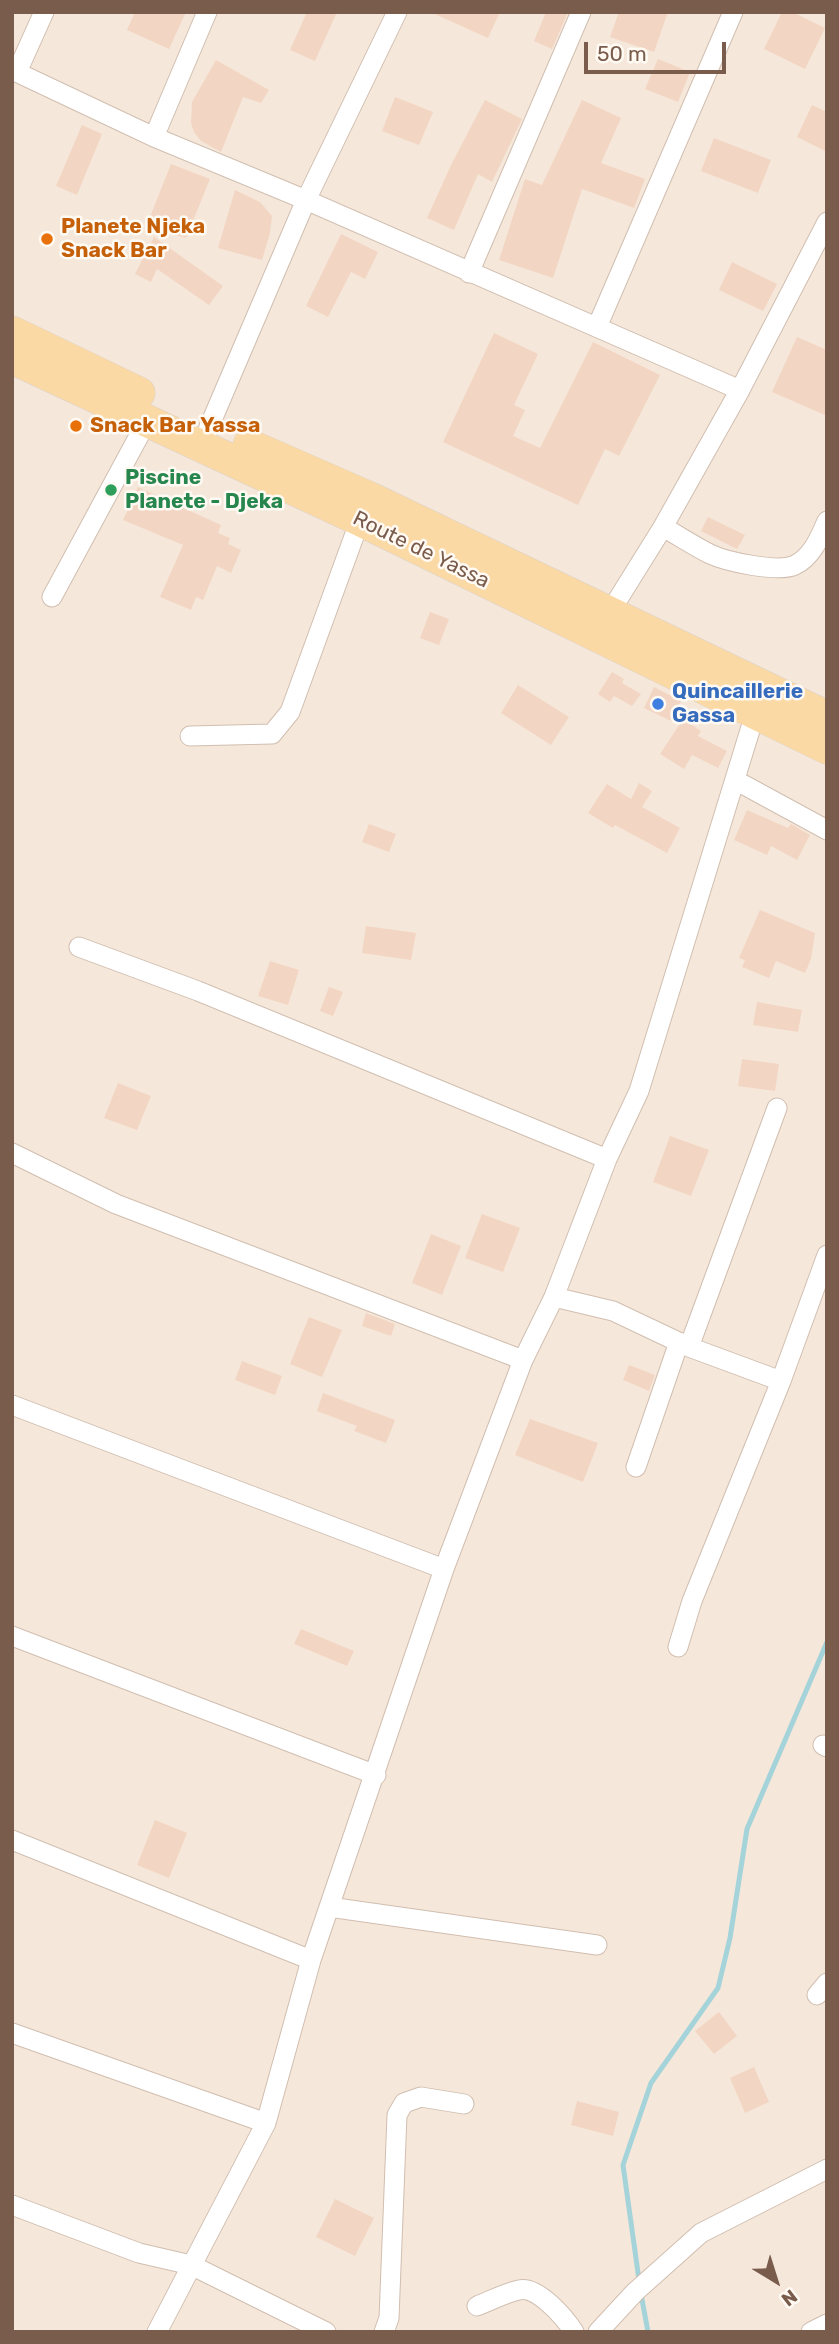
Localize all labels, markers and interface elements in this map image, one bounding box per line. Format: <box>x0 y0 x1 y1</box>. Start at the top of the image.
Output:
scale bar <box>587 28 729 72</box>
text: 50 m <box>597 41 647 66</box>
place label: Planete Njeka Snack Bar <box>61 214 205 264</box>
marker: Planete Njeka Snack Bar <box>39 231 55 247</box>
place label: Snack Bar Yassa <box>90 413 260 439</box>
marker: Snack Bar Yassa <box>68 418 84 434</box>
place label: Piscine Planete - Djeka <box>125 465 283 515</box>
marker: Piscine Planete - Djeka <box>103 482 119 498</box>
street label: Route de Yassa <box>349 506 493 594</box>
place label: Quincaillerie Gassa <box>672 679 803 729</box>
marker: Quincaillerie Gassa <box>650 696 666 712</box>
north arrow <box>741 2246 811 2316</box>
text: N <box>777 2285 802 2311</box>

